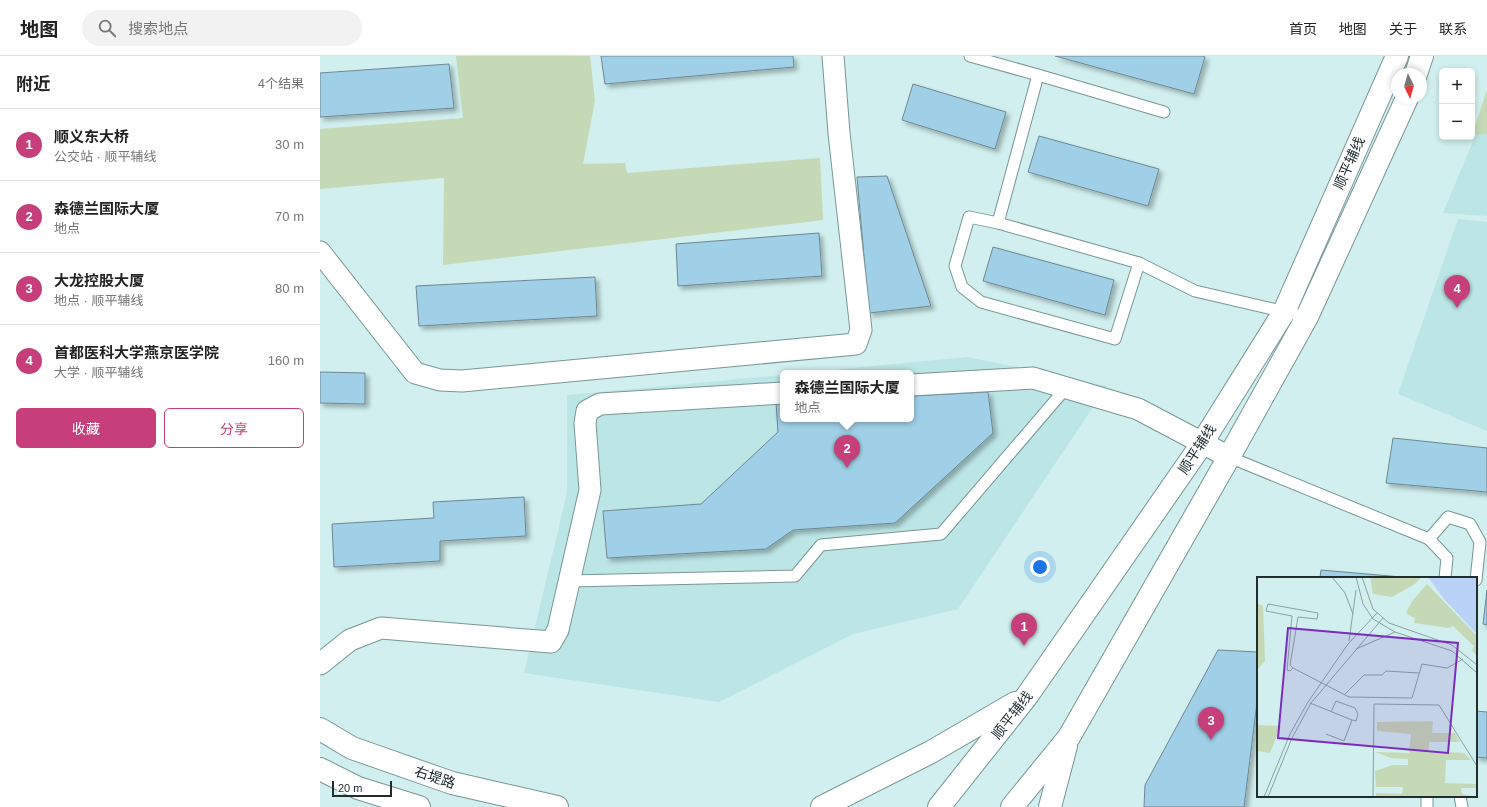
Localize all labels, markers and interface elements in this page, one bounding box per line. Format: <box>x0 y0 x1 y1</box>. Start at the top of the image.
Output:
search box <box>82 10 362 46</box>
icon: search <box>96 17 118 39</box>
text: 地图 <box>20 19 58 40</box>
text: 搜索地点 <box>128 20 188 37</box>
text: 首页 <box>1289 21 1317 37</box>
text: 地图 <box>1339 21 1367 37</box>
text: 关于 <box>1389 21 1417 37</box>
text: 联系 <box>1439 21 1467 37</box>
north arrow <box>1391 68 1427 104</box>
map controls <box>1439 68 1475 140</box>
button: + <box>1439 68 1475 104</box>
text: 附近 <box>16 75 50 94</box>
text: 4个结果 <box>258 76 304 91</box>
button: − <box>1439 104 1475 140</box>
text: 顺义东大桥 <box>54 128 129 145</box>
street label: 顺平辅线 <box>1330 134 1368 192</box>
text: 1 <box>25 137 33 152</box>
text: 30 m <box>275 137 304 152</box>
text: 公交站 · 顺平辅线 <box>54 149 157 164</box>
text: 森德兰国际大厦 <box>54 200 159 217</box>
text: 2 <box>25 209 33 224</box>
text: 70 m <box>275 209 304 224</box>
text: 地点 <box>54 221 80 236</box>
text: 大龙控股大厦 <box>54 272 144 289</box>
pin: 4 <box>1444 275 1470 308</box>
text: 3 <box>25 281 33 296</box>
text: 80 m <box>275 281 304 296</box>
text: 地点 · 顺平辅线 <box>54 293 144 308</box>
text: 首都医科大学燕京医学院 <box>54 344 219 361</box>
text: 4 <box>25 353 33 368</box>
text: 160 m <box>268 353 304 368</box>
text: 大学 · 顺平辅线 <box>54 365 144 380</box>
popup <box>780 370 914 422</box>
text: 森德兰国际大厦 <box>794 379 900 396</box>
text: 地点 <box>794 400 821 415</box>
button: 收藏 <box>16 408 156 448</box>
button: 分享 <box>164 408 304 448</box>
street label: 顺平辅线 <box>1175 421 1219 477</box>
pin: 2 <box>834 435 860 468</box>
your location <box>1030 557 1050 577</box>
inset map <box>1257 577 1477 797</box>
pin: 1 <box>1011 613 1037 646</box>
street label: 顺平辅线 <box>988 688 1036 742</box>
pin: 3 <box>1198 707 1224 740</box>
street label: 右堤路 <box>413 763 457 791</box>
scale bar <box>332 779 392 798</box>
text: 20 m <box>338 782 362 794</box>

